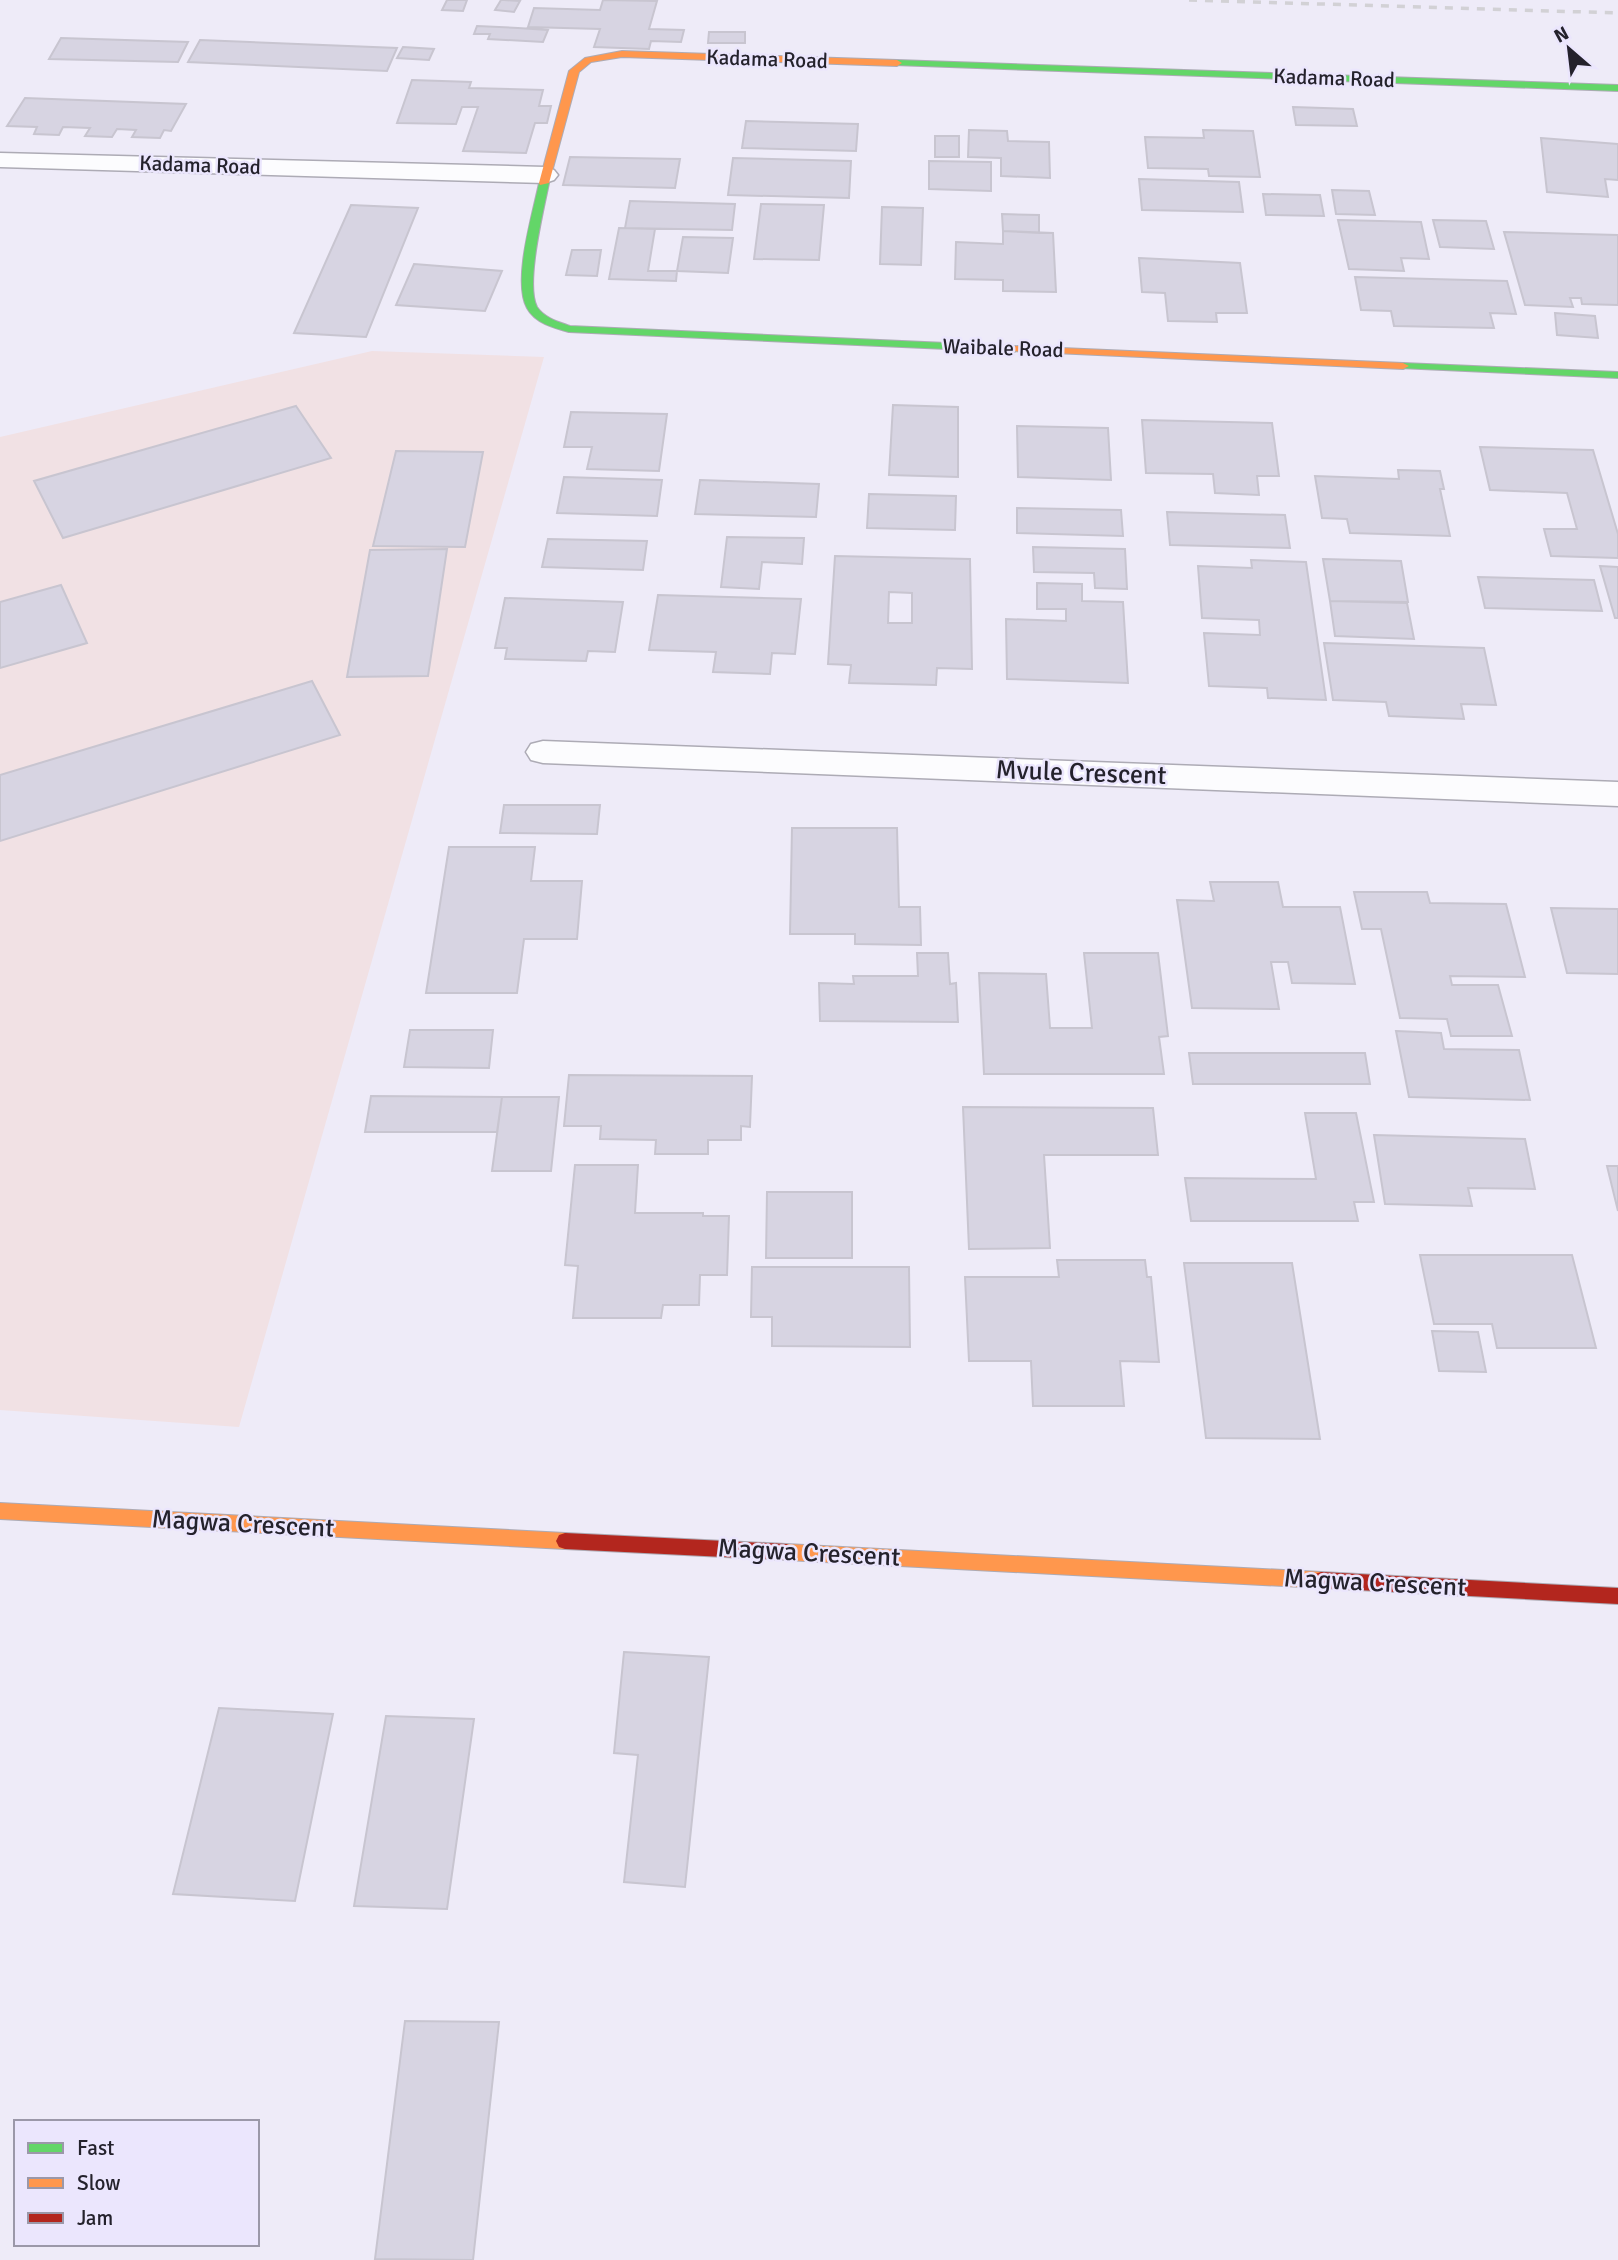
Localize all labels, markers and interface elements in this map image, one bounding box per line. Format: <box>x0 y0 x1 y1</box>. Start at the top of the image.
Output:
north arrow <box>1534 14 1604 84</box>
text: N <box>1550 21 1573 49</box>
street label: Kadama Road <box>706 44 828 74</box>
street label: Kadama Road <box>1273 63 1395 93</box>
street label: Kadama Road <box>139 150 261 180</box>
street label: Waibale Road <box>942 333 1064 363</box>
street label: Mvule Crescent <box>995 754 1167 792</box>
street label: Magwa Crescent <box>151 1503 335 1545</box>
street label: Magwa Crescent <box>717 1532 901 1574</box>
street label: Magwa Crescent <box>1283 1562 1467 1604</box>
legend <box>14 2120 259 2246</box>
text: Fast <box>77 2135 114 2161</box>
text: Slow <box>77 2170 121 2196</box>
text: Jam <box>77 2205 113 2231</box>

